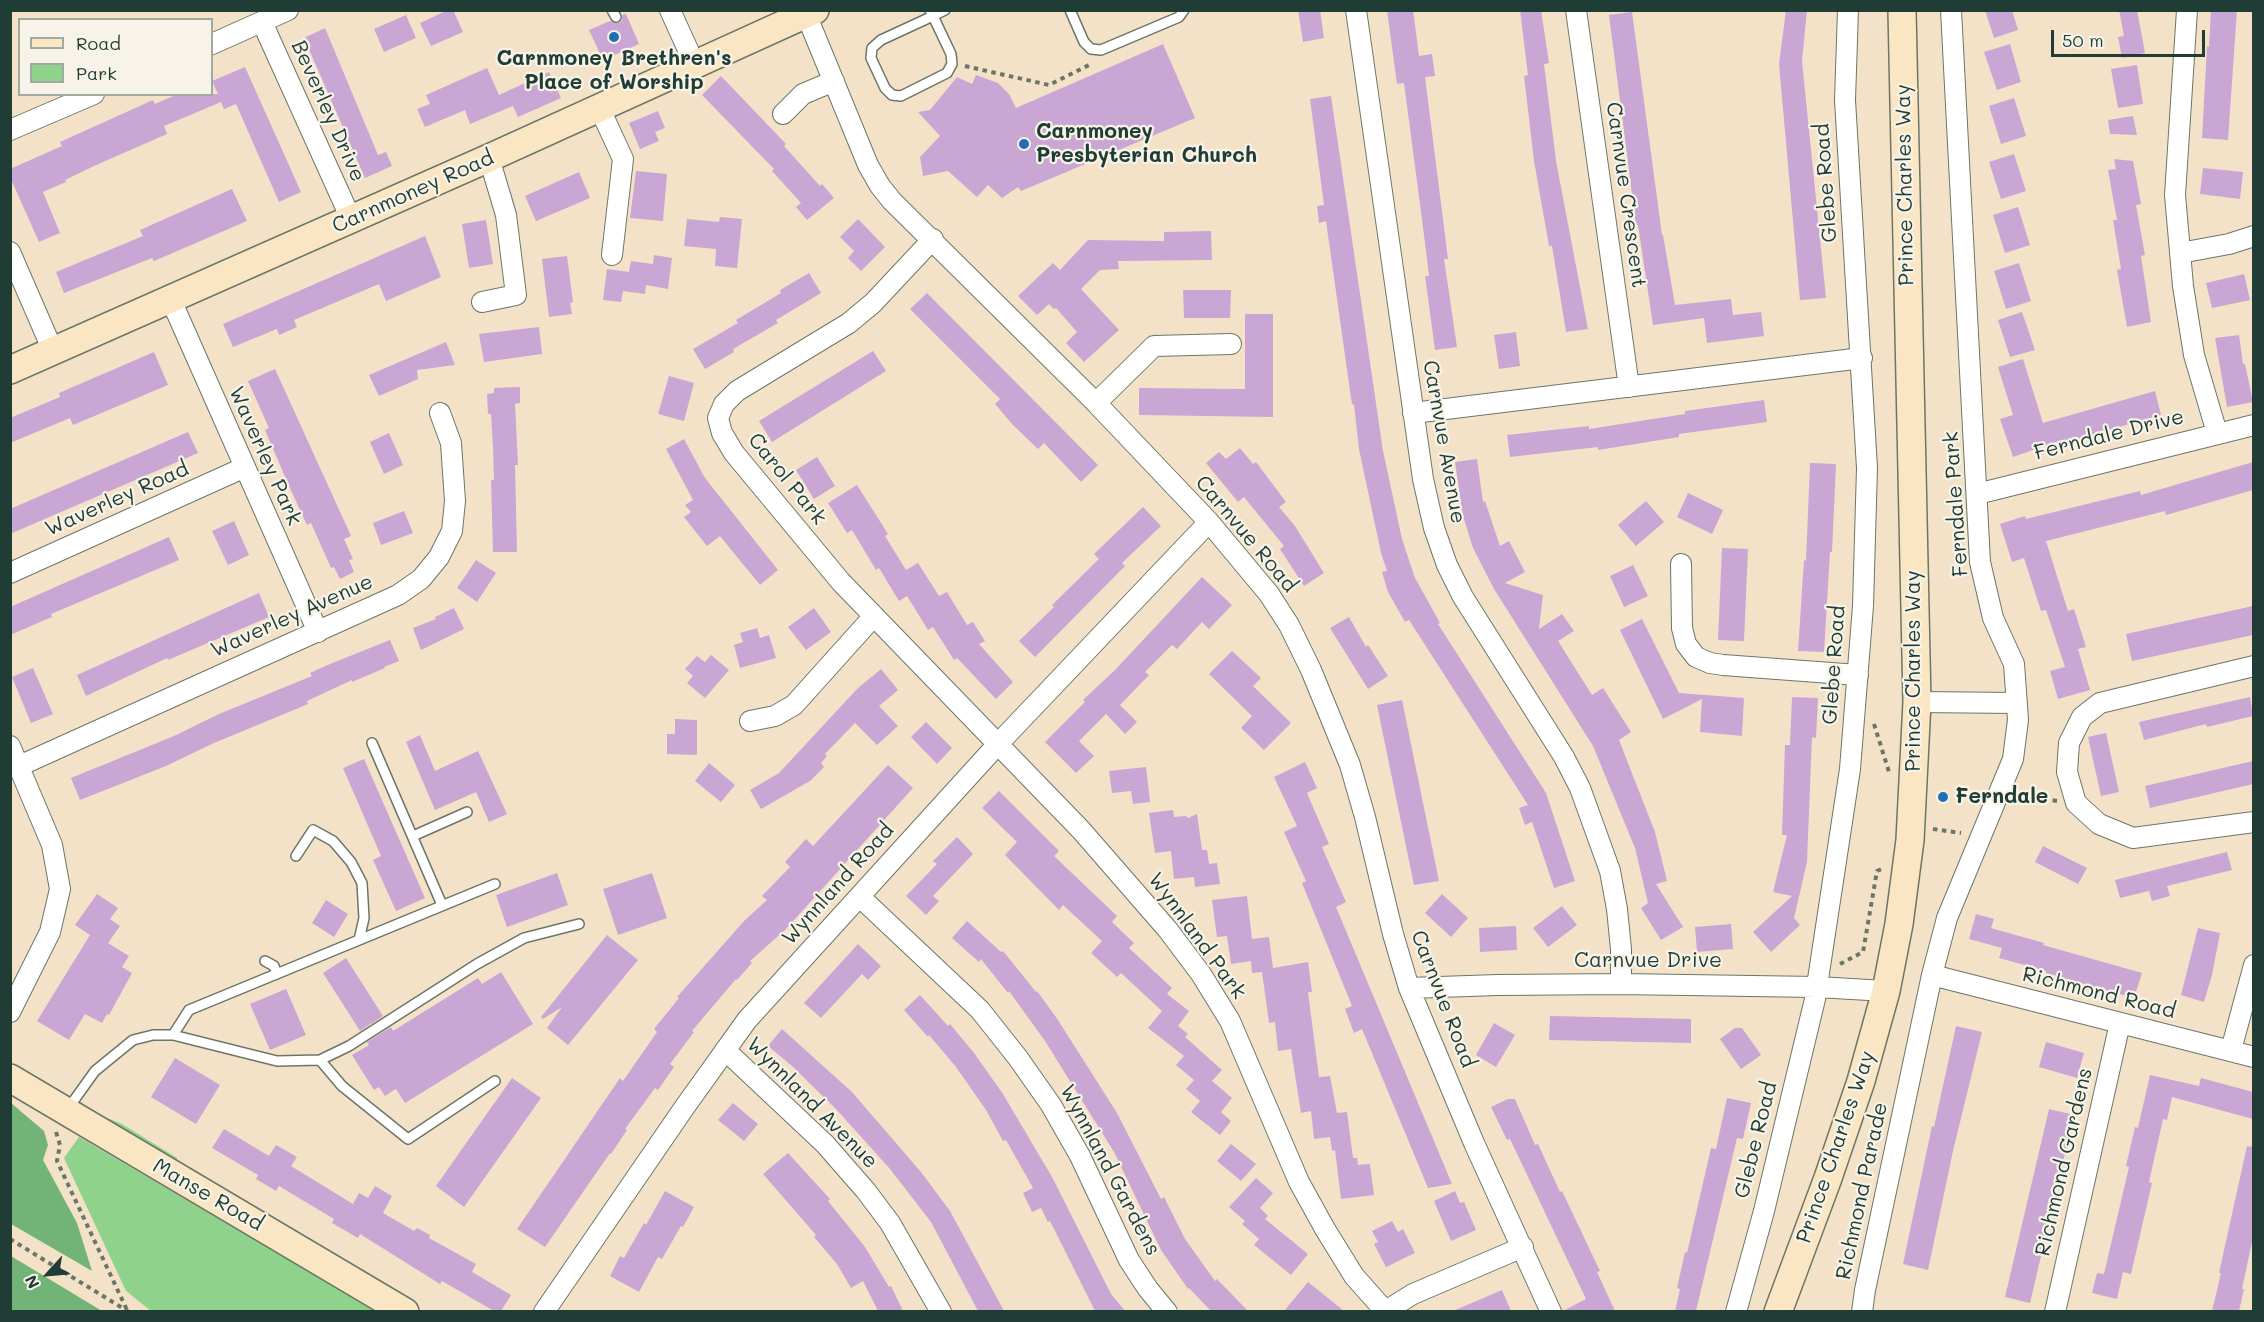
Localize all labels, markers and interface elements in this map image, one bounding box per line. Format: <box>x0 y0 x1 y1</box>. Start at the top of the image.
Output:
legend <box>18 18 213 96</box>
scale bar <box>2054 18 2208 56</box>
text: 50 m <box>2062 28 2104 52</box>
marker: Carnmoney Brethren's Place of Worship <box>607 30 621 44</box>
text: Road <box>76 31 121 55</box>
street label: Beverley Drive <box>286 36 370 186</box>
place label: Carnmoney Brethren's Place of Worship <box>496 46 732 96</box>
text: Park <box>76 61 117 85</box>
street label: Prince Charles Way <box>1891 84 1919 286</box>
street label: Carnvue Crescent <box>1600 100 1652 290</box>
place label: Carnmoney Presbyterian Church <box>1036 119 1257 169</box>
street label: Glebe Road <box>1809 123 1843 243</box>
marker: Carnmoney Presbyterian Church <box>1017 137 1031 151</box>
street label: Carnmoney Road <box>328 145 498 239</box>
street label: Carnvue Avenue <box>1417 358 1471 526</box>
street label: Waverley Park <box>223 382 307 530</box>
street label: Ferndale Drive <box>2031 404 2187 466</box>
street label: Carol Park <box>742 428 832 530</box>
street label: Ferndale Park <box>1938 430 1974 578</box>
street label: Waverley Road <box>41 456 193 542</box>
street label: Carnvue Road <box>1190 470 1302 598</box>
street label: Waverley Avenue <box>207 569 377 663</box>
street label: Prince Charles Way <box>1901 570 1927 772</box>
street label: Glebe Road <box>1817 605 1851 725</box>
place label: Ferndale <box>1955 784 2048 810</box>
marker: Ferndale <box>1936 790 1950 804</box>
street label: Wynnland Road <box>777 818 899 950</box>
street label: Wynnland Park <box>1143 868 1251 1004</box>
street label: Carnvue Road <box>1405 927 1481 1071</box>
street label: Carnvue Drive <box>1574 948 1722 974</box>
street label: Richmond Road <box>2020 962 2178 1024</box>
street label: Wynnland Avenue <box>741 1032 883 1174</box>
street label: Prince Charles Way <box>1791 1048 1881 1246</box>
street label: Richmond Gardens <box>2030 1065 2098 1259</box>
street label: Glebe Road <box>1729 1079 1783 1201</box>
street label: Wynnland Gardens <box>1054 1080 1166 1260</box>
street label: Richmond Parade <box>1831 1100 1893 1282</box>
street label: Manse Road <box>148 1153 268 1237</box>
north arrow <box>18 1244 78 1304</box>
text: N <box>19 1272 43 1292</box>

